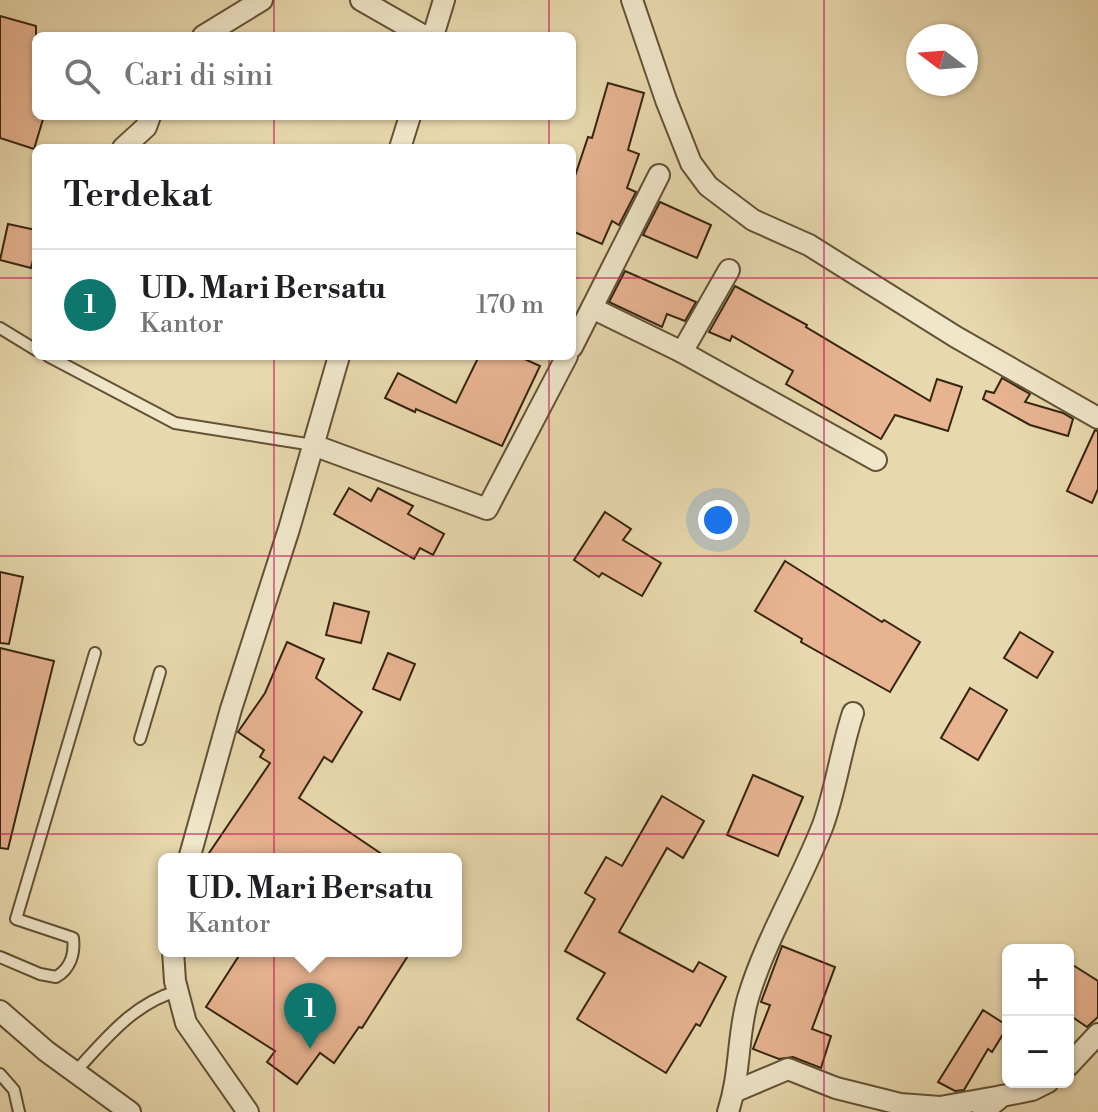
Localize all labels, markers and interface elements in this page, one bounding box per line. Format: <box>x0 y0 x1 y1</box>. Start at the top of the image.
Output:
north arrow <box>906 24 978 96</box>
search box <box>32 32 576 120</box>
icon: search <box>60 54 104 98</box>
text: Cari di sini <box>124 57 273 95</box>
text: Terdekat <box>64 175 212 217</box>
text: UD. Mari Bersatu <box>140 270 386 308</box>
text: 1 <box>84 289 96 321</box>
text: 170 m <box>476 289 544 321</box>
text: Kantor <box>140 308 223 340</box>
your location <box>698 500 738 540</box>
popup <box>158 853 462 957</box>
text: UD. Mari Bersatu <box>187 870 433 908</box>
text: Kantor <box>187 908 270 940</box>
map controls <box>1002 944 1074 1088</box>
button: + <box>1002 944 1074 1016</box>
pin: 1 <box>284 983 336 1049</box>
button: − <box>1002 1016 1074 1088</box>

